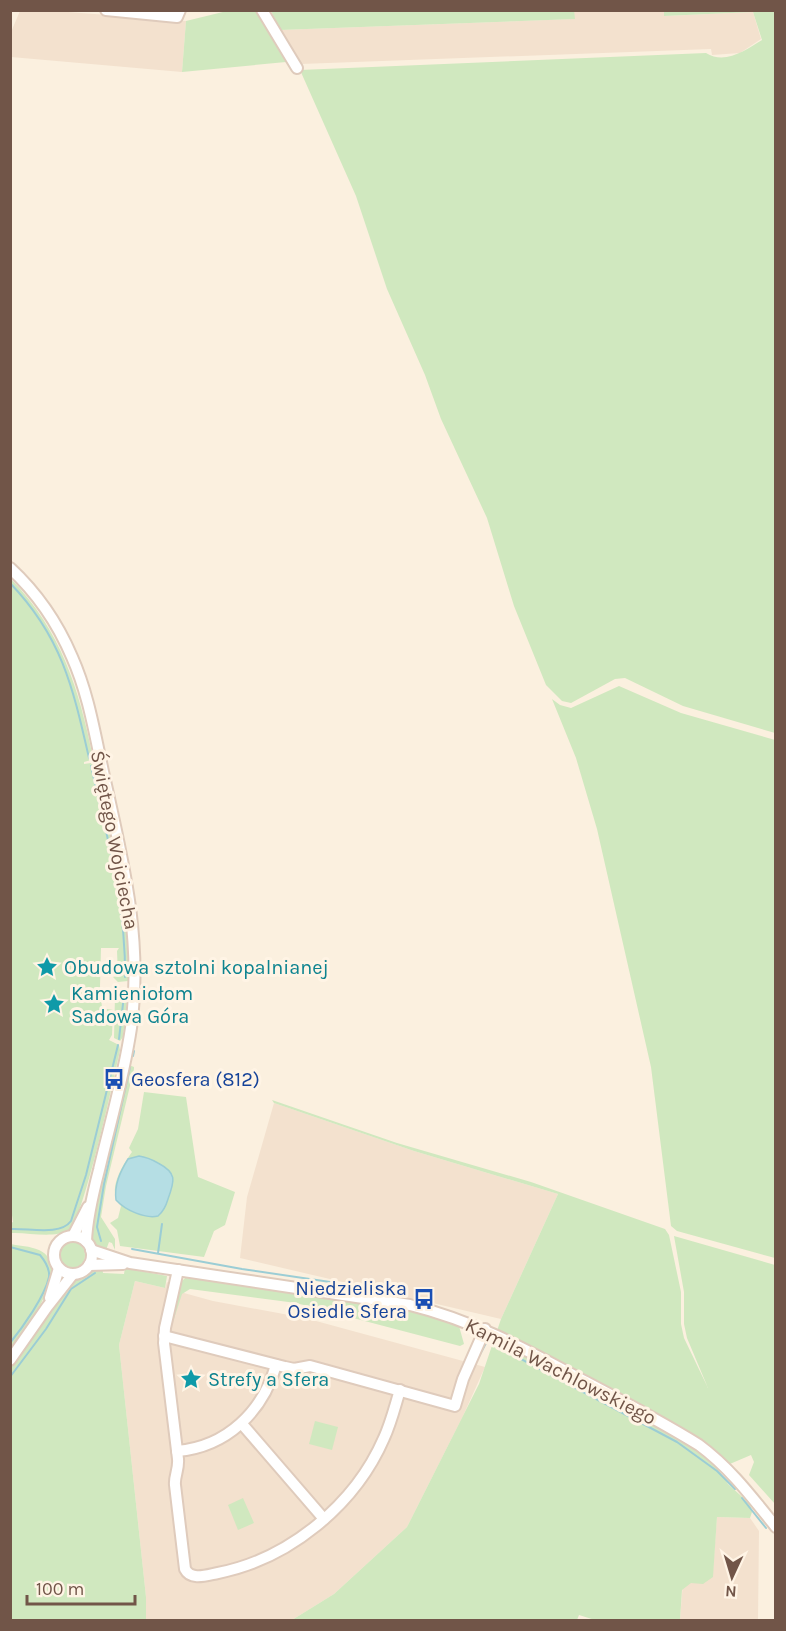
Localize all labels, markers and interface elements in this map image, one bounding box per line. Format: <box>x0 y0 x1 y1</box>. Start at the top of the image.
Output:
street label: Świętego Wojciecha <box>86 748 144 932</box>
place icon: Obudowa sztolni kopalnianej <box>35 955 59 979</box>
place label: Obudowa sztolni kopalnianej <box>64 956 329 979</box>
place label: Kamieniołom Sadowa Góra <box>71 982 193 1028</box>
place icon: Kamieniołom Sadowa Góra <box>42 992 66 1016</box>
bus stop icon: Geosfera (812) <box>102 1067 126 1091</box>
place label: Geosfera (812) <box>131 1068 260 1091</box>
place label: Niedzieliska Osiedle Sfera <box>287 1277 407 1323</box>
bus stop icon: Niedzieliska Osiedle Sfera <box>412 1287 436 1311</box>
street label: Kamila Wachlowskiego <box>462 1313 660 1430</box>
place icon: Strefy a Sfera <box>179 1367 203 1391</box>
place label: Strefy a Sfera <box>208 1368 329 1391</box>
north arrow <box>702 1547 762 1607</box>
scale bar <box>27 1568 135 1606</box>
text: 100 m <box>36 1578 84 1600</box>
text: N <box>725 1582 737 1601</box>

